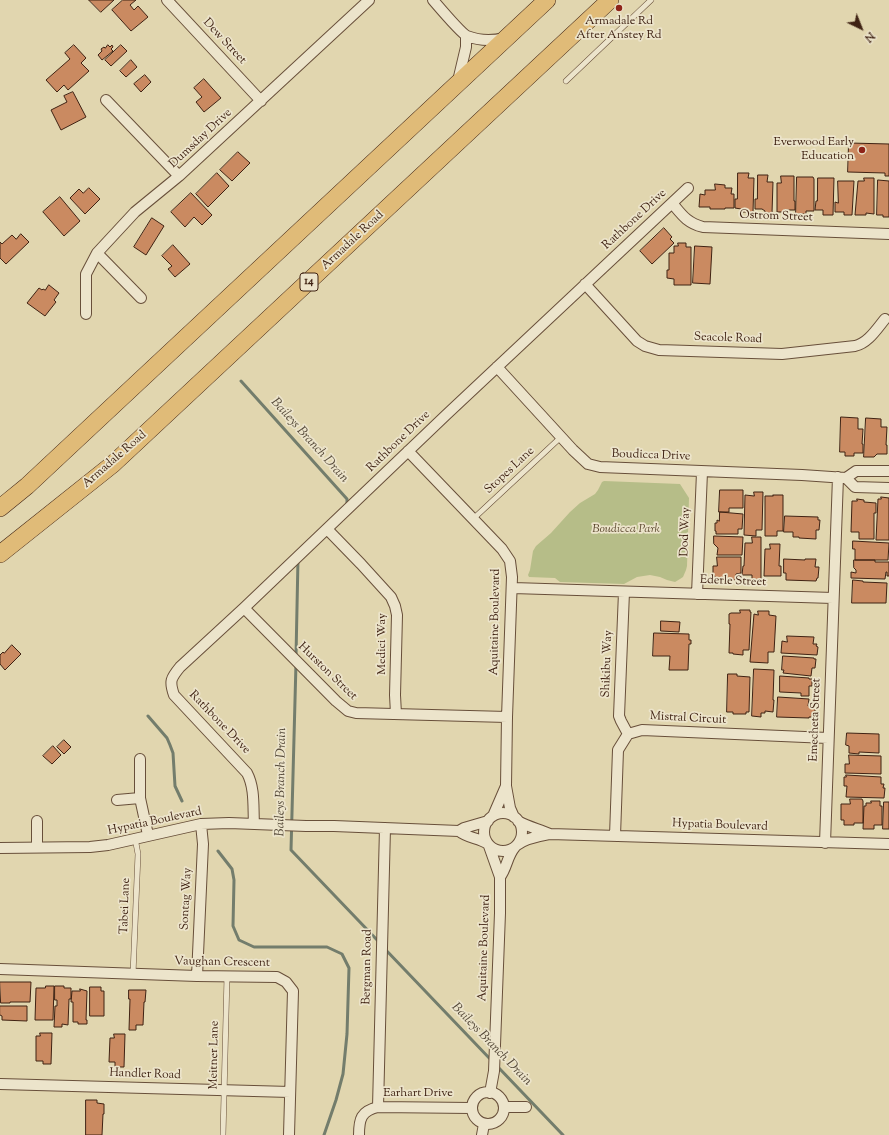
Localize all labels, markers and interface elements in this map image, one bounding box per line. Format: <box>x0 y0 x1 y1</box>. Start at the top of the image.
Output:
marker: Armadale Rd After Anstey Rd <box>614 3 624 13</box>
north arrow <box>841 8 881 48</box>
place label: Armadale Rd After Anstey Rd <box>576 15 662 43</box>
street label: Dew Street <box>199 16 249 68</box>
text: N <box>861 28 878 46</box>
street label: Dumsday Drive <box>167 106 235 172</box>
place label: Everwood Early Education <box>773 136 854 164</box>
marker: Everwood Early Education <box>857 145 867 155</box>
street label: Rathbone Drive <box>600 187 670 253</box>
street label: Armadale Road <box>319 208 387 274</box>
street label: Ostrom Street <box>739 209 813 225</box>
road number: 14 <box>300 273 318 291</box>
street label: Seacole Road <box>694 331 762 347</box>
water label: Baileys Branch Drain <box>267 395 351 487</box>
street label: Rathbone Drive <box>364 408 434 476</box>
street label: Armadale Road <box>80 428 150 492</box>
street label: Stopes Lane <box>482 444 538 498</box>
street label: Boudicca Drive <box>611 447 691 465</box>
street label: Dod Way <box>678 507 694 557</box>
park label: Boudicca Park <box>592 523 660 537</box>
street label: Aquitaine Boulevard <box>488 569 504 675</box>
street label: Ederle Street <box>700 574 766 590</box>
street label: Medici Way <box>376 613 390 675</box>
street label: Shikibu Way <box>600 630 616 698</box>
street label: Hurston Street <box>294 640 360 704</box>
street label: Emecheta Street <box>807 678 825 762</box>
street label: Rathbone Drive <box>185 688 253 758</box>
street label: Mistral Circuit <box>650 710 726 728</box>
water label: Baileys Branch Drain <box>273 727 291 837</box>
street label: Hypatia Boulevard <box>107 805 203 839</box>
street label: Hypatia Boulevard <box>672 817 768 835</box>
street label: Sontag Way <box>178 867 196 931</box>
street label: Tabei Lane <box>118 878 134 934</box>
street label: Aquitaine Boulevard <box>476 894 494 1002</box>
street label: Bergman Road <box>360 929 376 1005</box>
street label: Vaughan Crescent <box>174 955 270 971</box>
water label: Baileys Branch Drain <box>448 1000 534 1090</box>
street label: Meitner Lane <box>207 1020 223 1090</box>
street label: Handler Road <box>109 1067 181 1083</box>
street label: Earhart Drive <box>383 1087 453 1101</box>

